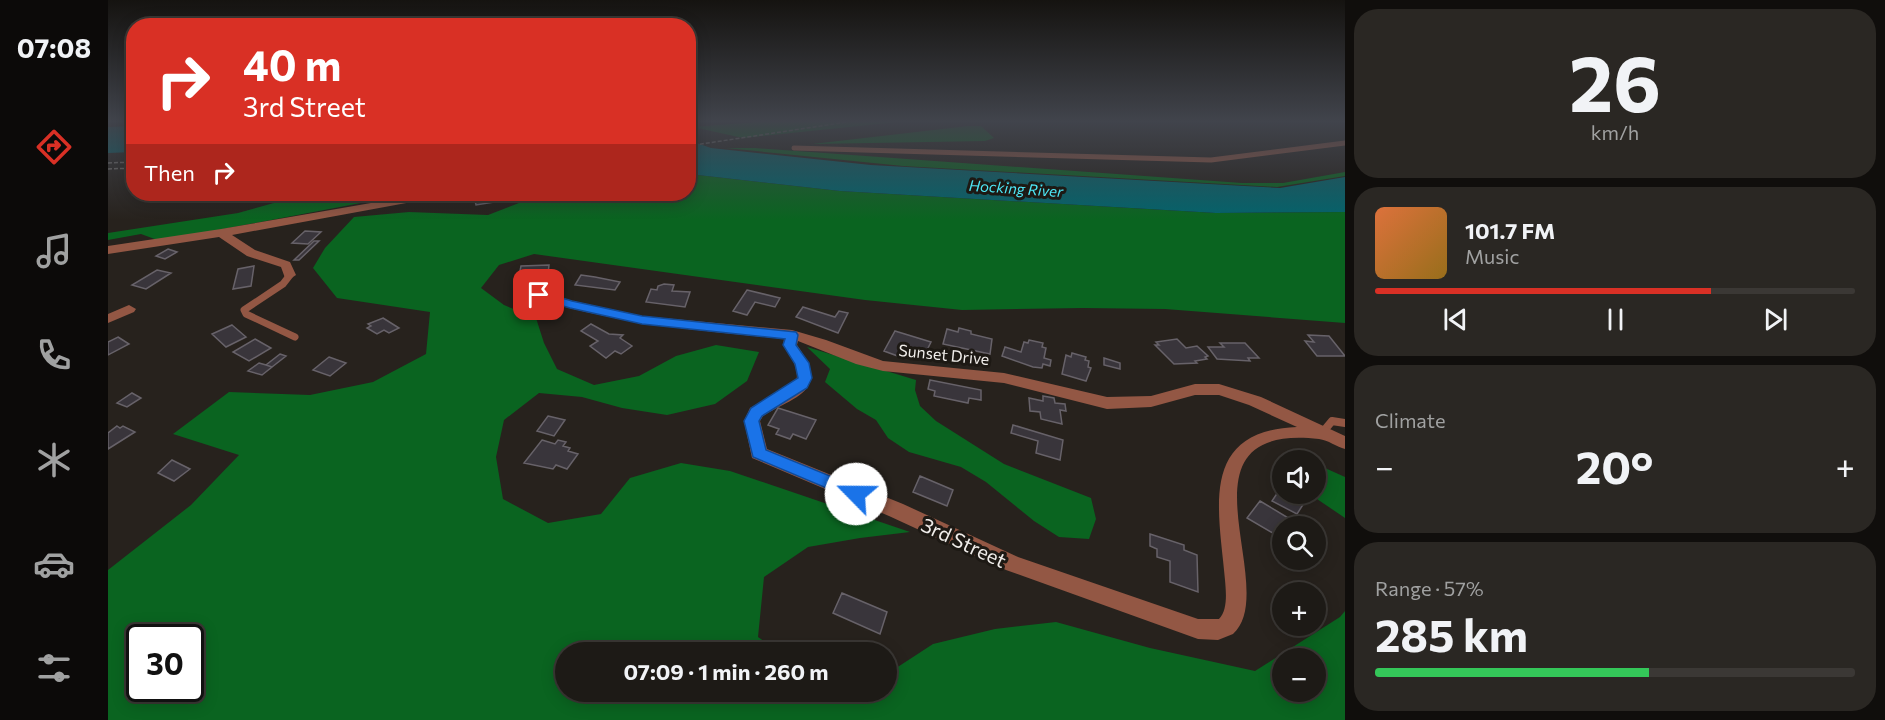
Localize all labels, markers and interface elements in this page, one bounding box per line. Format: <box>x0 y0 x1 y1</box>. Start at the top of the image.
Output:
text: 07:08 <box>17 31 91 64</box>
text: 26 <box>1569 33 1661 128</box>
text: 40 m <box>243 38 341 90</box>
icon: right <box>144 42 222 120</box>
text: 3rd Street <box>243 90 366 123</box>
text: km/h <box>1591 120 1639 144</box>
icon: directions <box>33 126 75 168</box>
icon: right <box>207 156 240 189</box>
text: Then <box>144 159 195 186</box>
water label: Hocking River <box>968 176 1065 200</box>
text: 101.7 FM <box>1465 217 1555 244</box>
icon: music <box>33 230 75 272</box>
text: Music <box>1465 244 1519 268</box>
pin <box>513 269 564 320</box>
icon: arrive <box>522 278 555 311</box>
icon: previous <box>1439 303 1472 336</box>
icon: pause <box>1599 303 1632 336</box>
icon: next <box>1759 303 1792 336</box>
icon: phone <box>33 334 75 376</box>
street label: Sunset Drive <box>898 340 990 368</box>
text: Climate <box>1375 408 1445 432</box>
text: 20° <box>1576 438 1654 493</box>
icon: climate <box>33 439 75 481</box>
text: − <box>1375 445 1394 486</box>
text: + <box>1836 445 1855 486</box>
map controls <box>1272 450 1326 702</box>
button: sound <box>1272 450 1326 504</box>
position arrow <box>824 462 888 526</box>
street label: 3rd Street <box>918 512 1010 572</box>
button: search <box>1272 516 1326 570</box>
icon: car <box>33 543 75 585</box>
text: Range · 57% <box>1375 576 1484 600</box>
button: + <box>1272 582 1326 636</box>
text: 285 km <box>1375 606 1528 661</box>
speed limit sign: 30 <box>126 624 204 702</box>
icon: filters <box>33 647 75 689</box>
button: − <box>1272 648 1326 702</box>
text: 07:09 · 1 min · 260 m <box>623 658 829 685</box>

